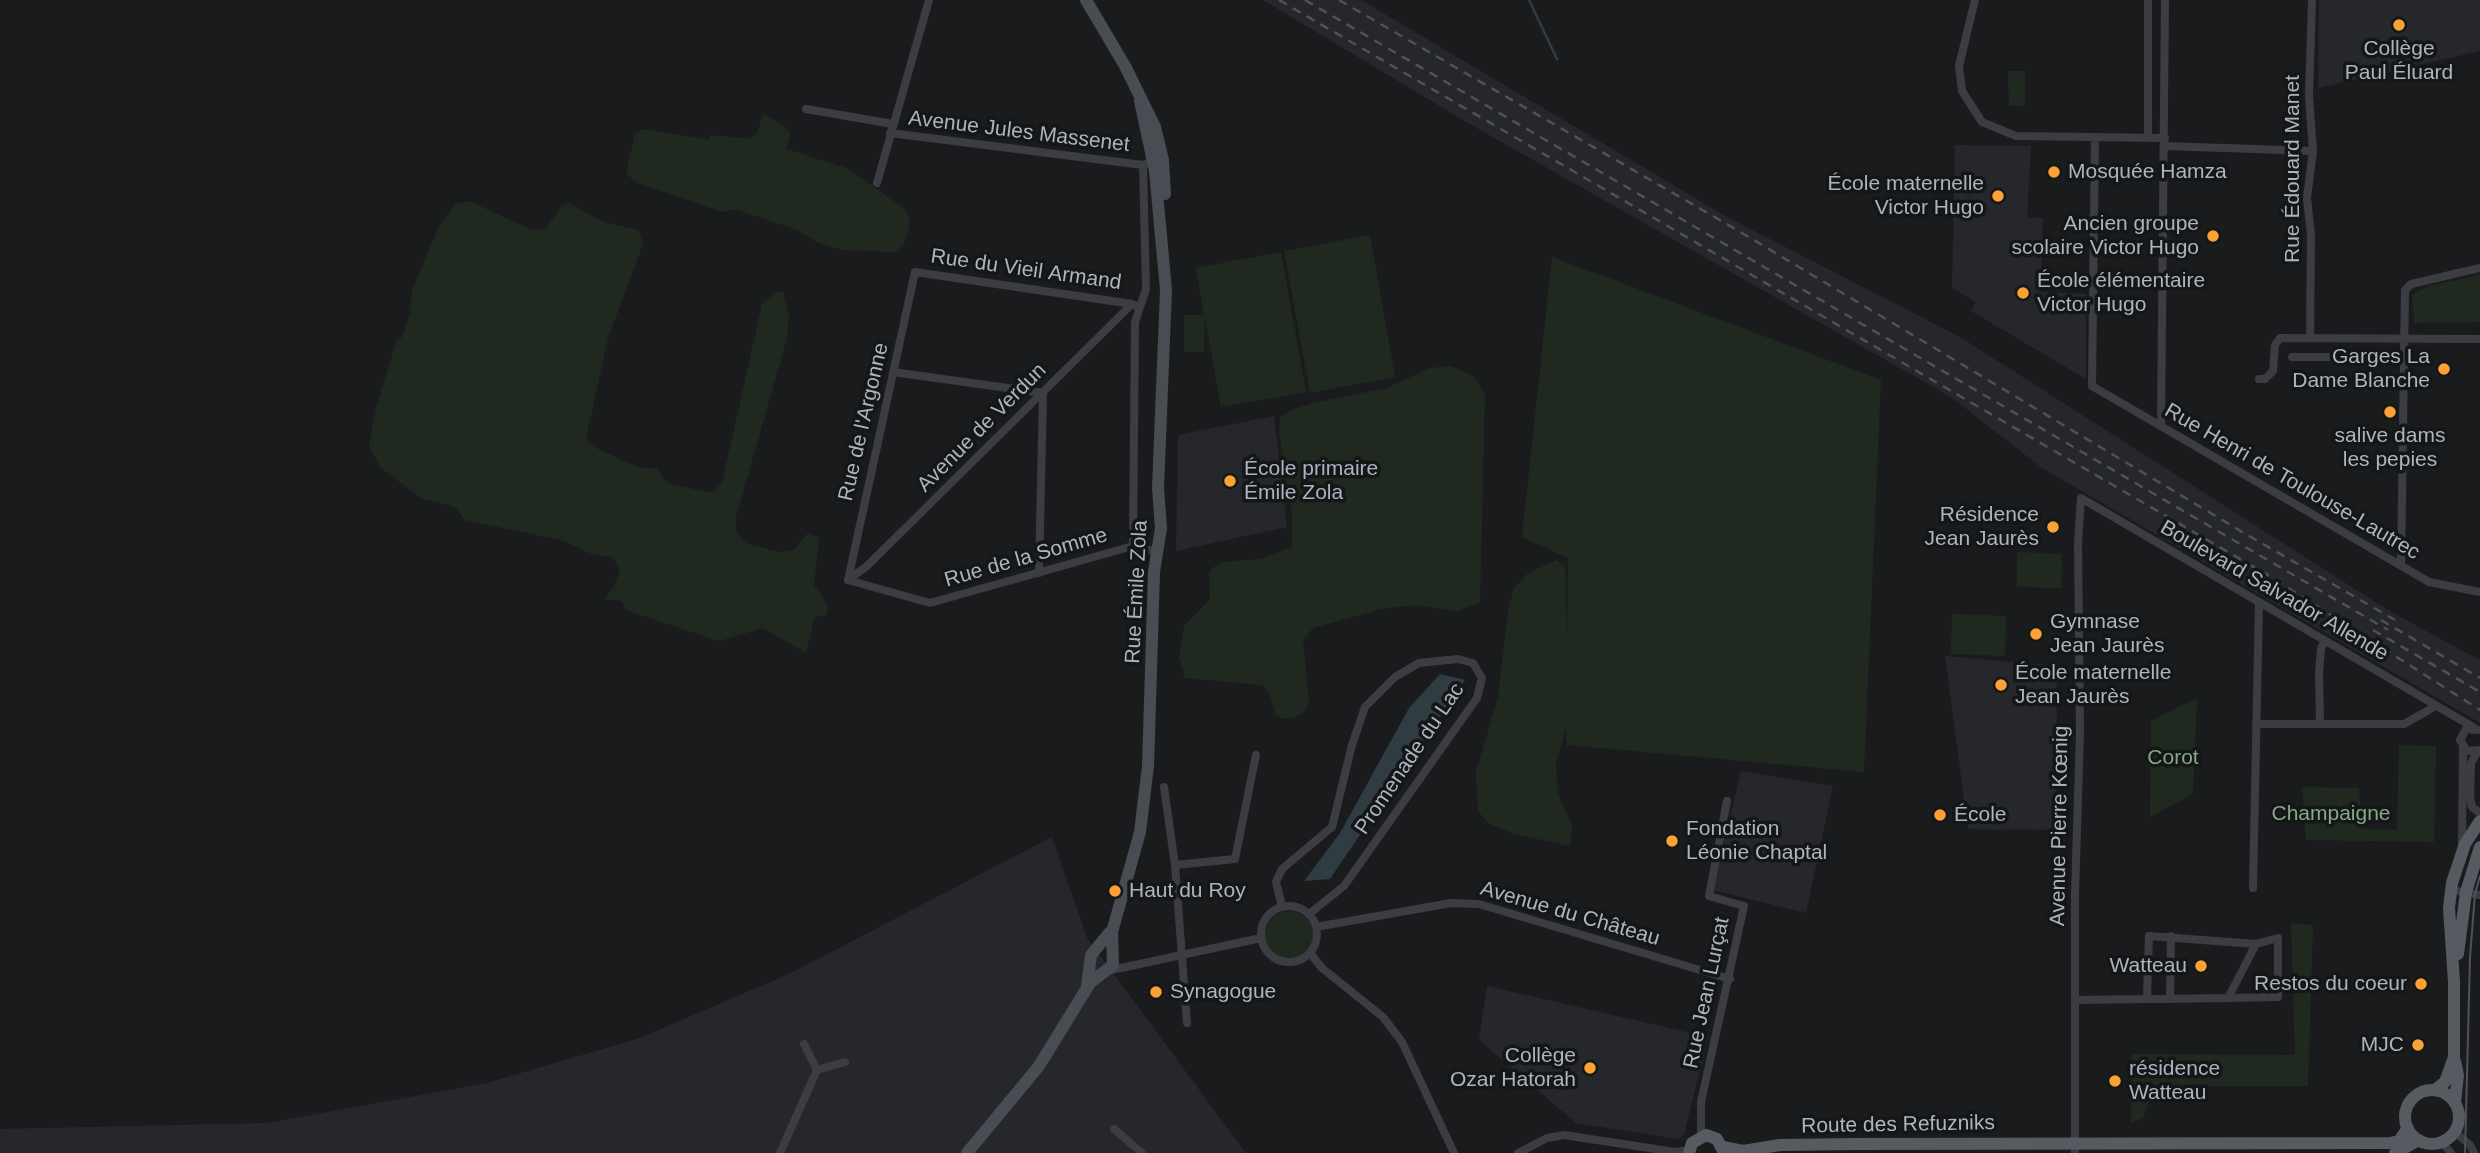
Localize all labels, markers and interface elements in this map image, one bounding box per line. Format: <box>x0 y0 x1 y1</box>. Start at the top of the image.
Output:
marker: Collège Paul Éluard <box>2391 17 2407 33</box>
place label: Collège Paul Éluard <box>2345 36 2453 86</box>
street label: Rue Édouard Manet <box>2280 75 2306 263</box>
street label: Avenue Jules Massenet <box>907 106 1131 158</box>
place label: Mosquée Hamza <box>2068 159 2227 185</box>
marker: Mosquée Hamza <box>2046 164 2062 180</box>
place label: École maternelle Victor Hugo <box>1828 171 1984 221</box>
marker: École maternelle Victor Hugo <box>1990 188 2006 204</box>
place label: Ancien groupe scolaire Victor Hugo <box>2011 211 2199 261</box>
marker: Ancien groupe scolaire Victor Hugo <box>2205 228 2221 244</box>
street label: Rue du Vieil Armand <box>929 244 1123 296</box>
place label: École élémentaire Victor Hugo <box>2037 268 2205 318</box>
marker: École élémentaire Victor Hugo <box>2015 285 2031 301</box>
street label: Rue de l'Argonne <box>834 340 894 504</box>
place label: Garges La Dame Blanche <box>2292 344 2430 394</box>
street label: Avenue de Verdun <box>912 358 1052 498</box>
marker: Garges La Dame Blanche <box>2436 361 2452 377</box>
street label: Rue Henri de Toulouse-Lautrec <box>2160 398 2424 566</box>
marker: salive dams les pepies <box>2382 404 2398 420</box>
place label: salive dams les pepies <box>2335 423 2445 473</box>
place label: École primaire Émile Zola <box>1244 456 1378 506</box>
marker: École primaire Émile Zola <box>1222 473 1238 489</box>
place label: Résidence Jean Jaurès <box>1925 502 2039 552</box>
street label: Boulevard Salvador Allende <box>2155 515 2393 667</box>
marker: Résidence Jean Jaurès <box>2045 519 2061 535</box>
street label: Rue Émile Zola <box>1121 520 1153 664</box>
street label: Rue de la Somme <box>942 523 1110 593</box>
place label: Gymnase Jean Jaurès <box>2050 609 2164 659</box>
marker: Gymnase Jean Jaurès <box>2028 626 2044 642</box>
place label: École maternelle Jean Jaurès <box>2015 660 2171 710</box>
marker: École maternelle Jean Jaurès <box>1993 677 2009 693</box>
street label: Promenade du Lac <box>1350 678 1470 840</box>
street label: Avenue Pierre Kœnig <box>2046 726 2074 926</box>
park label: Corot <box>2147 745 2199 771</box>
park label: Champaigne <box>2271 801 2391 827</box>
place label: École <box>1954 802 2007 828</box>
marker: École <box>1932 807 1948 823</box>
place label: Fondation Léonie Chaptal <box>1686 816 1827 866</box>
marker: Fondation Léonie Chaptal <box>1664 833 1680 849</box>
street label: Avenue du Château <box>1477 876 1663 952</box>
place label: Haut du Roy <box>1129 878 1246 904</box>
marker: Haut du Roy <box>1107 883 1123 899</box>
street label: Rue Jean Lurçat <box>1679 915 1735 1071</box>
place label: Watteau <box>2110 953 2187 979</box>
marker: Watteau <box>2193 958 2209 974</box>
place label: Restos du coeur <box>2254 971 2407 997</box>
marker: Restos du coeur <box>2413 976 2429 992</box>
place label: Synagogue <box>1170 979 1276 1005</box>
marker: Synagogue <box>1148 984 1164 1000</box>
place label: MJC <box>2361 1032 2404 1058</box>
marker: MJC <box>2410 1037 2426 1053</box>
place label: Collège Ozar Hatorah <box>1450 1043 1576 1093</box>
place label: résidence Watteau <box>2129 1056 2220 1106</box>
marker: Collège Ozar Hatorah <box>1582 1060 1598 1076</box>
marker: résidence Watteau <box>2107 1073 2123 1089</box>
street label: Route des Refuzniks <box>1801 1111 1995 1139</box>

